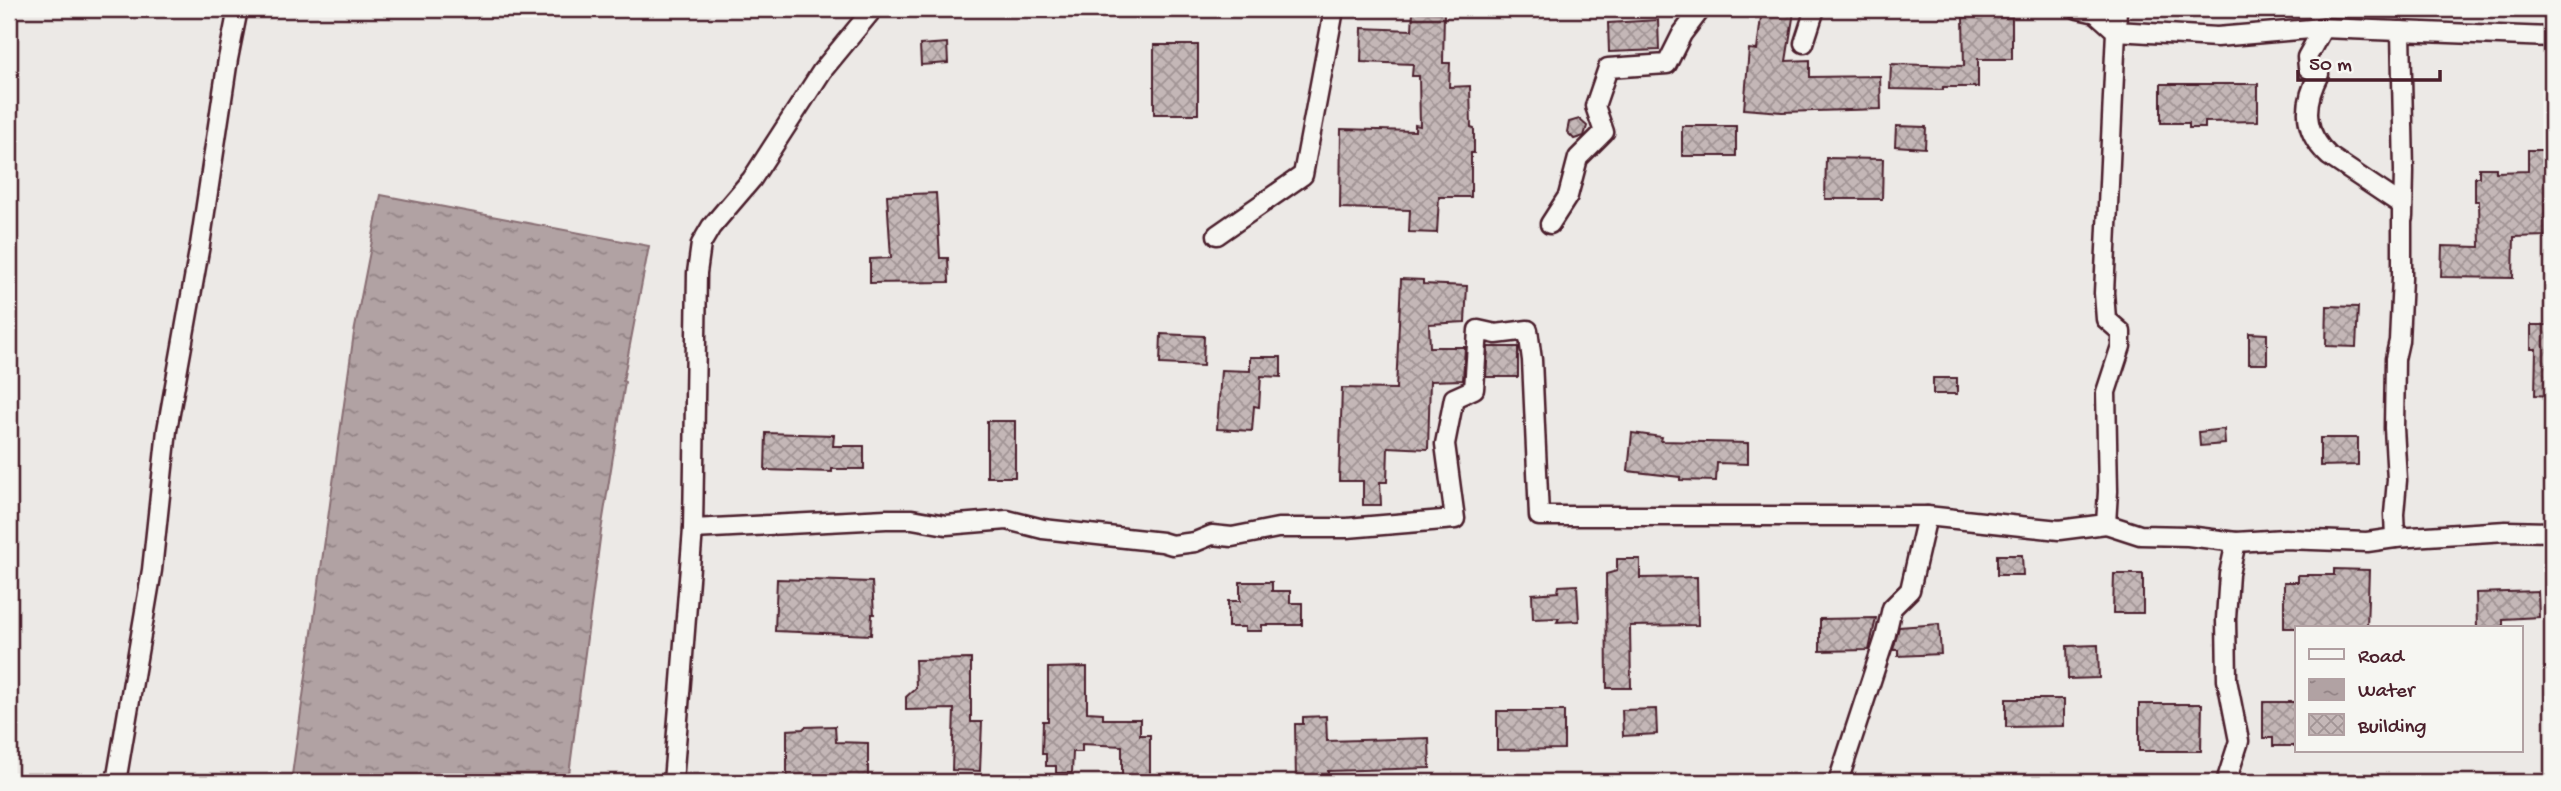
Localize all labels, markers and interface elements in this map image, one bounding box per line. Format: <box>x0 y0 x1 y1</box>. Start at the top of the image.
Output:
scale bar <box>2298 38 2440 82</box>
text: 50 m <box>2309 54 2352 79</box>
legend <box>2295 626 2522 752</box>
text: Road <box>2358 646 2406 671</box>
text: Water <box>2358 680 2416 705</box>
text: Building <box>2357 716 2427 741</box>

